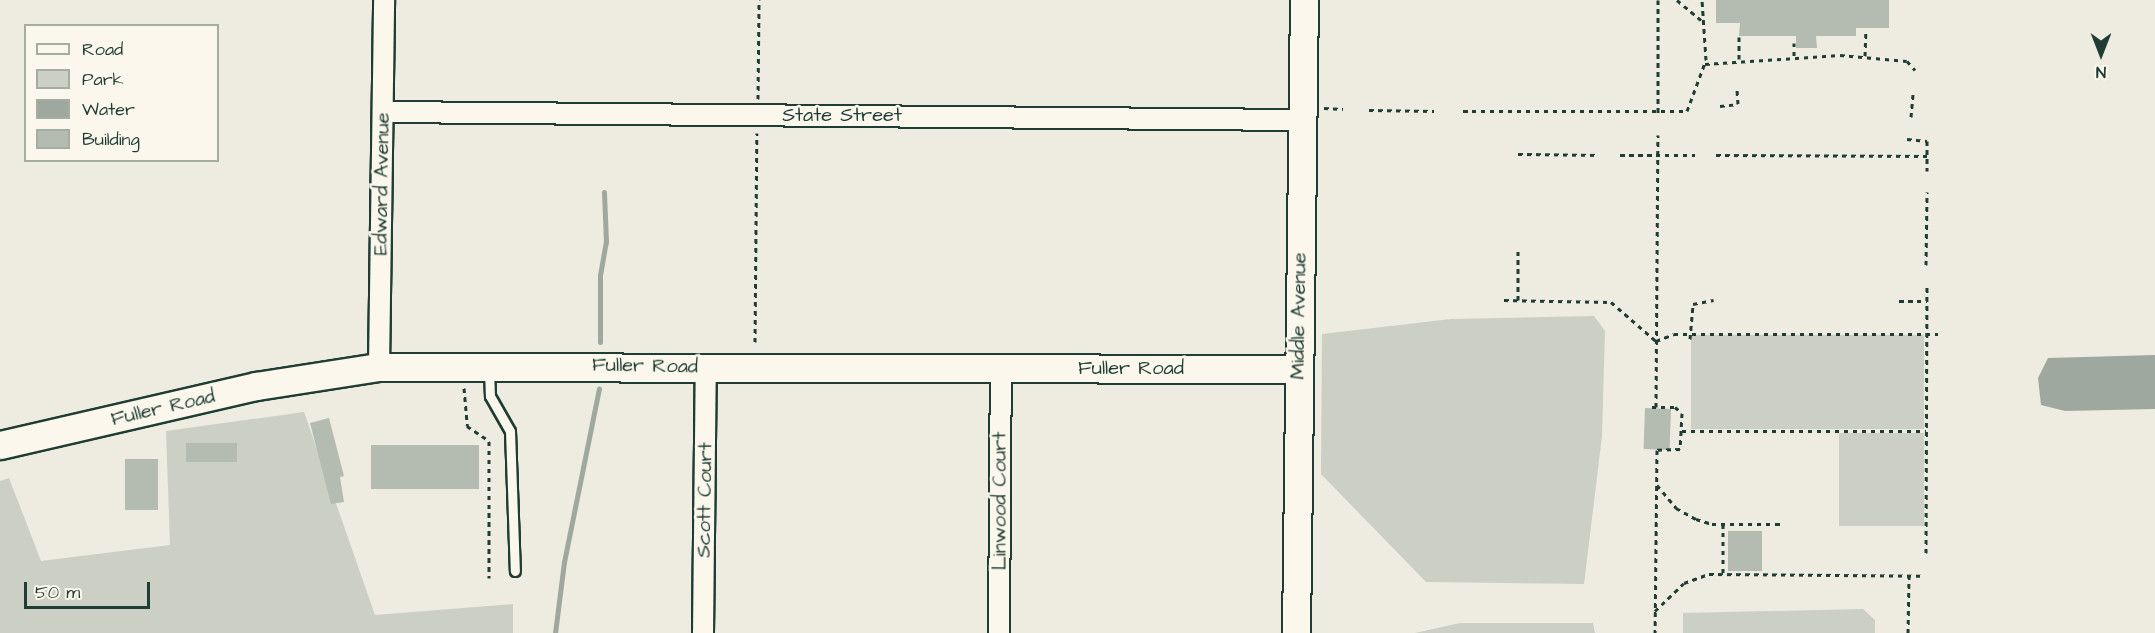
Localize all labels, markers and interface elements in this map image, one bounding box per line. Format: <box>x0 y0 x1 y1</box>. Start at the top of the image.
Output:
legend <box>24 24 219 162</box>
north arrow <box>2071 24 2131 84</box>
text: Road <box>82 37 123 62</box>
text: N <box>2096 61 2106 83</box>
text: Park <box>82 67 124 92</box>
text: Water <box>82 97 135 122</box>
street label: State Street <box>782 103 902 127</box>
street label: Edward Avenue <box>369 112 395 256</box>
text: Building <box>82 127 140 152</box>
street label: Middle Avenue <box>1286 252 1312 380</box>
street label: Fuller Road <box>592 353 698 379</box>
street label: Fuller Road <box>1078 356 1184 380</box>
street label: Fuller Road <box>109 384 217 432</box>
street label: Linwood Court <box>988 432 1012 570</box>
street label: Scott Court <box>692 442 718 558</box>
scale bar <box>27 570 153 608</box>
text: 50 m <box>35 580 80 605</box>

